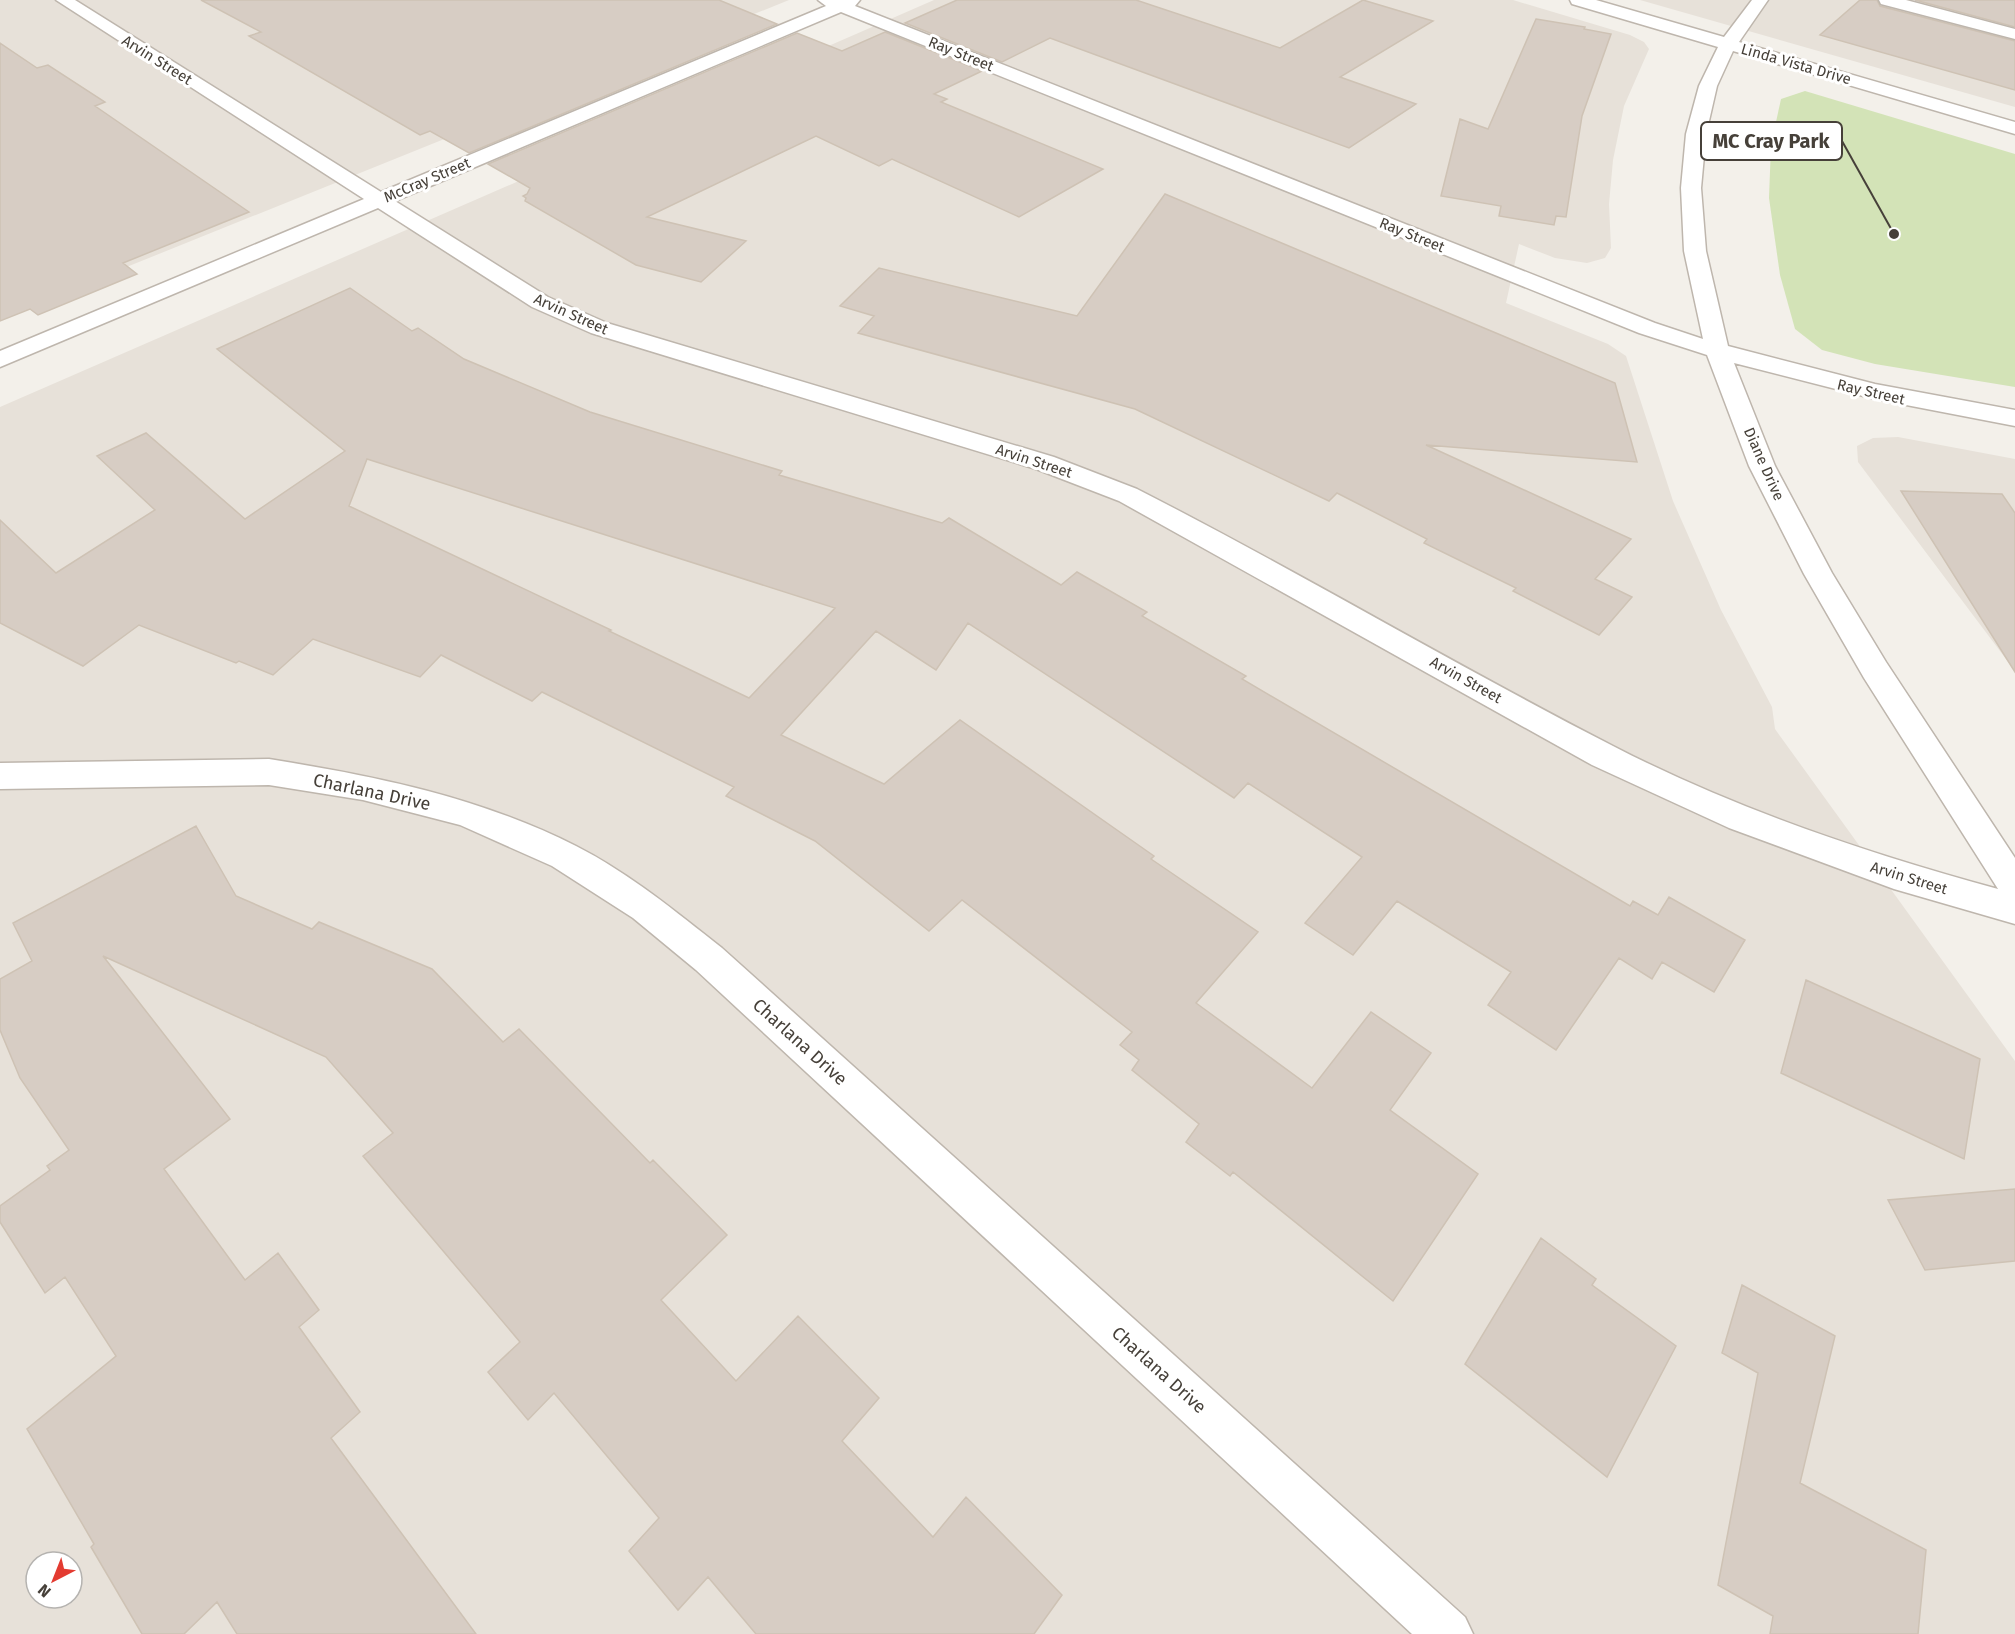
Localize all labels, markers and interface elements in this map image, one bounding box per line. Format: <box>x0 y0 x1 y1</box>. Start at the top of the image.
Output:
street label: Arvin Street <box>119 31 196 89</box>
street label: Ray Street <box>926 33 997 75</box>
street label: Linda Vista Drive <box>1739 40 1853 88</box>
callout: MC Cray Park <box>1701 122 1842 160</box>
text: MC Cray Park <box>1712 129 1830 153</box>
street label: McCray Street <box>381 153 474 206</box>
street label: Ray Street <box>1377 214 1448 256</box>
street label: Arvin Street <box>531 290 611 339</box>
street label: Ray Street <box>1835 375 1907 409</box>
street label: Diane Drive <box>1740 425 1788 503</box>
street label: Arvin Street <box>993 440 1075 482</box>
street label: Arvin Street <box>1427 653 1506 707</box>
street label: Charlana Drive <box>311 769 433 815</box>
street label: Arvin Street <box>1868 858 1950 898</box>
street label: Charlana Drive <box>748 994 852 1090</box>
street label: Charlana Drive <box>1107 1322 1211 1418</box>
north arrow <box>24 1550 84 1610</box>
text: N <box>34 1580 55 1601</box>

